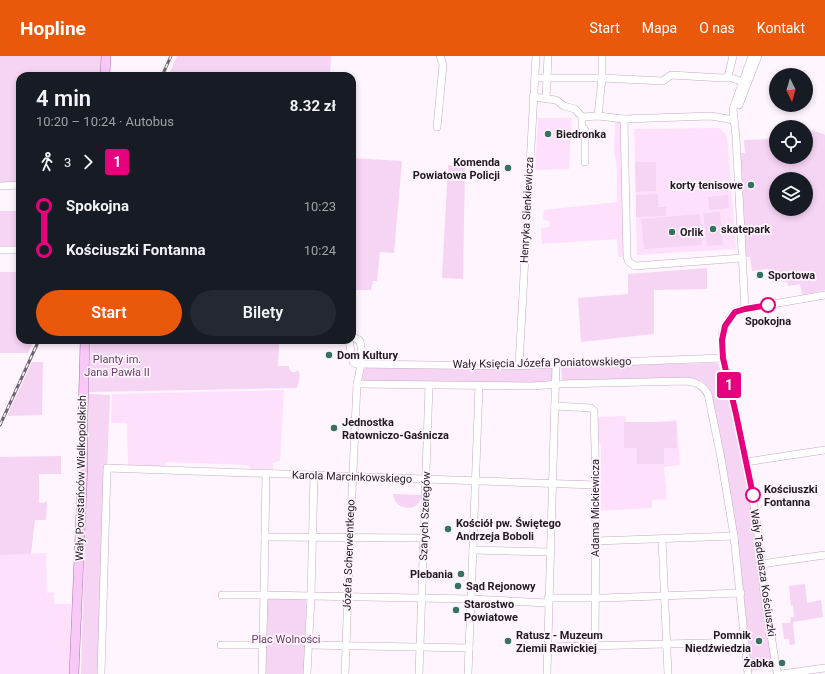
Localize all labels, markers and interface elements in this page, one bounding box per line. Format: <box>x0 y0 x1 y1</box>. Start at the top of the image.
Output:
text: Hopline <box>20 17 86 40</box>
text: Start <box>590 20 620 36</box>
text: Mapa <box>642 20 677 36</box>
text: O nas <box>699 20 735 36</box>
text: Kontakt <box>757 20 805 36</box>
north arrow <box>769 68 813 112</box>
map controls <box>769 68 813 216</box>
text: 4 min <box>36 86 91 111</box>
text: 8.32 zł <box>290 97 336 115</box>
text: 10:20 – 10:24 · Autobus <box>36 114 174 129</box>
button: locate <box>769 120 813 164</box>
place label: Biedronka <box>556 128 606 141</box>
marker: Biedronka <box>543 129 553 139</box>
icon: walk <box>36 151 58 173</box>
icon: forward <box>77 151 99 173</box>
text: 1 <box>113 154 121 170</box>
text: 3 <box>64 155 71 170</box>
place label: Komenda Powiatowa Policji <box>413 156 500 182</box>
street label: Henryka Sienkiewicza <box>518 157 536 263</box>
marker: Komenda Powiatowa Policji <box>503 163 513 173</box>
button: layers <box>769 172 813 216</box>
place label: korty tenisowe <box>670 179 743 192</box>
marker: korty tenisowe <box>746 180 756 190</box>
text: Spokojna <box>66 197 129 215</box>
text: 10:23 <box>304 199 336 214</box>
place label: skatepark <box>721 223 770 236</box>
marker: skatepark <box>708 224 718 234</box>
place label: Orlik <box>680 226 703 239</box>
marker: Orlik <box>667 227 677 237</box>
text: Kościuszki Fontanna <box>66 241 206 259</box>
text: 10:24 <box>304 243 336 258</box>
place label: Sportowa <box>768 269 815 282</box>
marker: Sportowa <box>755 270 765 280</box>
button: Start <box>36 290 182 336</box>
button: Bilety <box>190 290 336 336</box>
marker: Spokojna <box>760 297 776 313</box>
place label: Spokojna <box>745 315 791 328</box>
place label: Dom Kultury <box>337 349 399 362</box>
marker: Dom Kultury <box>324 350 334 360</box>
park label: Planty im. Jana Pawła II <box>84 353 150 379</box>
street label: Wały Księcia Józefa Poniatowskiego <box>452 355 632 371</box>
line badge: 1 <box>716 372 742 398</box>
text: 1 <box>725 377 733 393</box>
street label: Wały Powstańców Wielkopolskich <box>73 395 89 561</box>
place label: Jednostka Ratowniczo-Gaśnicza <box>342 416 449 442</box>
marker: Jednostka Ratowniczo-Gaśnicza <box>329 423 339 433</box>
street label: Adama Mickiewicza <box>589 459 602 557</box>
street label: Karola Marcinkowskiego <box>292 468 412 486</box>
street label: Szarych Szeregów <box>417 470 433 561</box>
place label: Kościuszki Fontanna <box>764 483 818 509</box>
marker: Kościuszki Fontanna <box>745 487 761 503</box>
street label: Józefa Scherwentkego <box>341 499 357 611</box>
street label: Wały Tadeusza Kościuszki <box>748 508 778 638</box>
place label: Kościół pw. Świętego Andrzeja Boboli <box>456 517 561 543</box>
marker: Kościół pw. Świętego Andrzeja Boboli <box>443 524 453 534</box>
place label: Plebania <box>410 568 453 581</box>
marker: Plebania <box>456 569 466 579</box>
place label: Sąd Rejonowy <box>466 580 536 593</box>
marker: Sąd Rejonowy <box>453 581 463 591</box>
place label: Starostwo Powiatowe <box>464 598 518 624</box>
marker: Starostwo Powiatowe <box>451 605 461 615</box>
place label: Ratusz - Muzeum Ziemii Rawickiej <box>516 629 603 655</box>
place label: Pomnik Niedźwiedzia <box>685 629 751 655</box>
park label: Plac Wolności <box>251 633 321 646</box>
marker: Ratusz - Muzeum Ziemii Rawickiej <box>503 636 513 646</box>
marker: Pomnik Niedźwiedzia <box>754 636 764 646</box>
place label: Żabka <box>743 656 774 670</box>
marker: Żabka <box>777 658 787 668</box>

